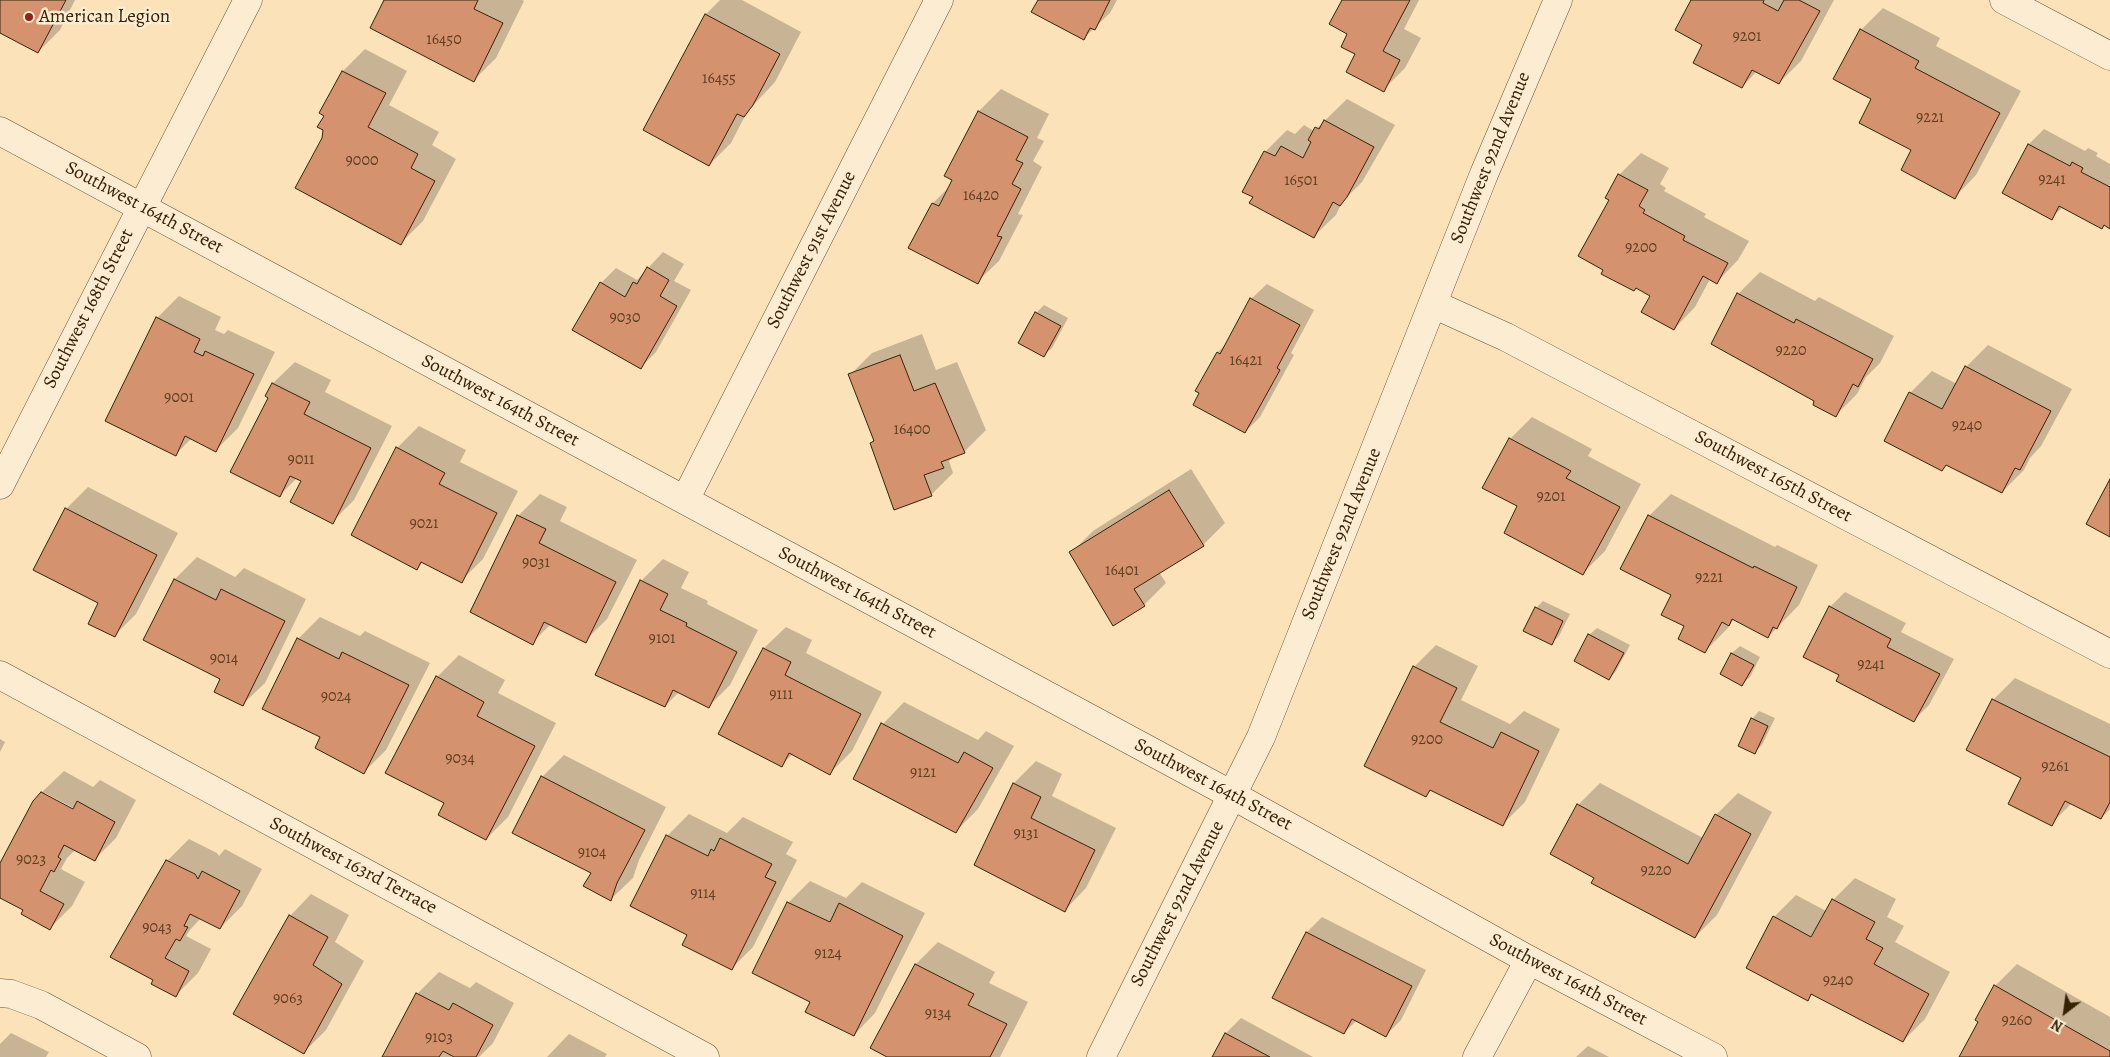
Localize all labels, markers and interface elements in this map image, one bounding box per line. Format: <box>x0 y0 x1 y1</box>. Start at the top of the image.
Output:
place label: American Legion <box>39 6 170 28</box>
marker: American Legion <box>23 11 35 23</box>
house number: 9201 <box>1733 27 1761 47</box>
house number: 16450 <box>426 30 462 50</box>
house number: 16455 <box>702 69 736 89</box>
street label: Southwest 92nd Avenue <box>1446 69 1536 247</box>
house number: 9221 <box>1916 108 1944 128</box>
house number: 9000 <box>346 151 378 171</box>
street label: Southwest 164th Street <box>61 157 227 259</box>
street label: Southwest 91st Avenue <box>762 167 862 333</box>
house number: 9241 <box>2038 170 2066 190</box>
house number: 16501 <box>1284 171 1318 191</box>
house number: 16420 <box>963 186 999 206</box>
street label: Southwest 168th Street <box>39 225 139 393</box>
house number: 9200 <box>1625 238 1657 258</box>
house number: 9030 <box>610 308 640 328</box>
house number: 9220 <box>1775 341 1807 361</box>
street label: Southwest 164th Street <box>417 350 583 452</box>
house number: 16421 <box>1229 351 1263 371</box>
house number: 9001 <box>164 388 194 408</box>
house number: 9240 <box>1952 416 1982 436</box>
house number: 16400 <box>893 420 931 440</box>
street label: Southwest 165th Street <box>1690 426 1856 528</box>
street label: Southwest 92nd Avenue <box>1297 445 1387 623</box>
house number: 9011 <box>288 450 314 470</box>
house number: 9201 <box>1537 487 1565 507</box>
house number: 9021 <box>410 514 438 534</box>
street label: Southwest 164th Street <box>774 542 940 644</box>
house number: 9031 <box>522 553 550 573</box>
house number: 16401 <box>1105 561 1139 581</box>
house number: 9221 <box>1695 568 1723 588</box>
house number: 9101 <box>649 629 675 649</box>
house number: 9014 <box>210 649 238 669</box>
house number: 9241 <box>1857 655 1885 675</box>
house number: 9111 <box>769 685 793 705</box>
house number: 9024 <box>321 687 351 707</box>
house number: 9200 <box>1411 730 1443 750</box>
street label: Southwest 164th Street <box>1130 734 1296 836</box>
house number: 9034 <box>445 749 475 769</box>
house number: 9261 <box>2041 757 2069 777</box>
house number: 9121 <box>910 763 936 783</box>
street label: Southwest 163rd Terrace <box>265 812 441 920</box>
street label: Southwest 92nd Avenue <box>1126 817 1230 991</box>
house number: 9131 <box>1014 824 1038 844</box>
house number: 9104 <box>578 843 606 863</box>
house number: 9023 <box>16 850 46 870</box>
house number: 9220 <box>1640 861 1672 881</box>
house number: 9114 <box>690 884 716 904</box>
house number: 9043 <box>142 918 172 938</box>
street label: Southwest 164th Street <box>1485 929 1651 1031</box>
house number: 9124 <box>814 944 842 964</box>
house number: 9240 <box>1823 971 1853 991</box>
north arrow <box>2040 987 2090 1037</box>
house number: 9063 <box>273 989 303 1009</box>
house number: 9134 <box>925 1004 951 1024</box>
house number: 9260 <box>2002 1011 2032 1031</box>
text: N <box>2048 1015 2066 1036</box>
house number: 9103 <box>425 1028 453 1048</box>

